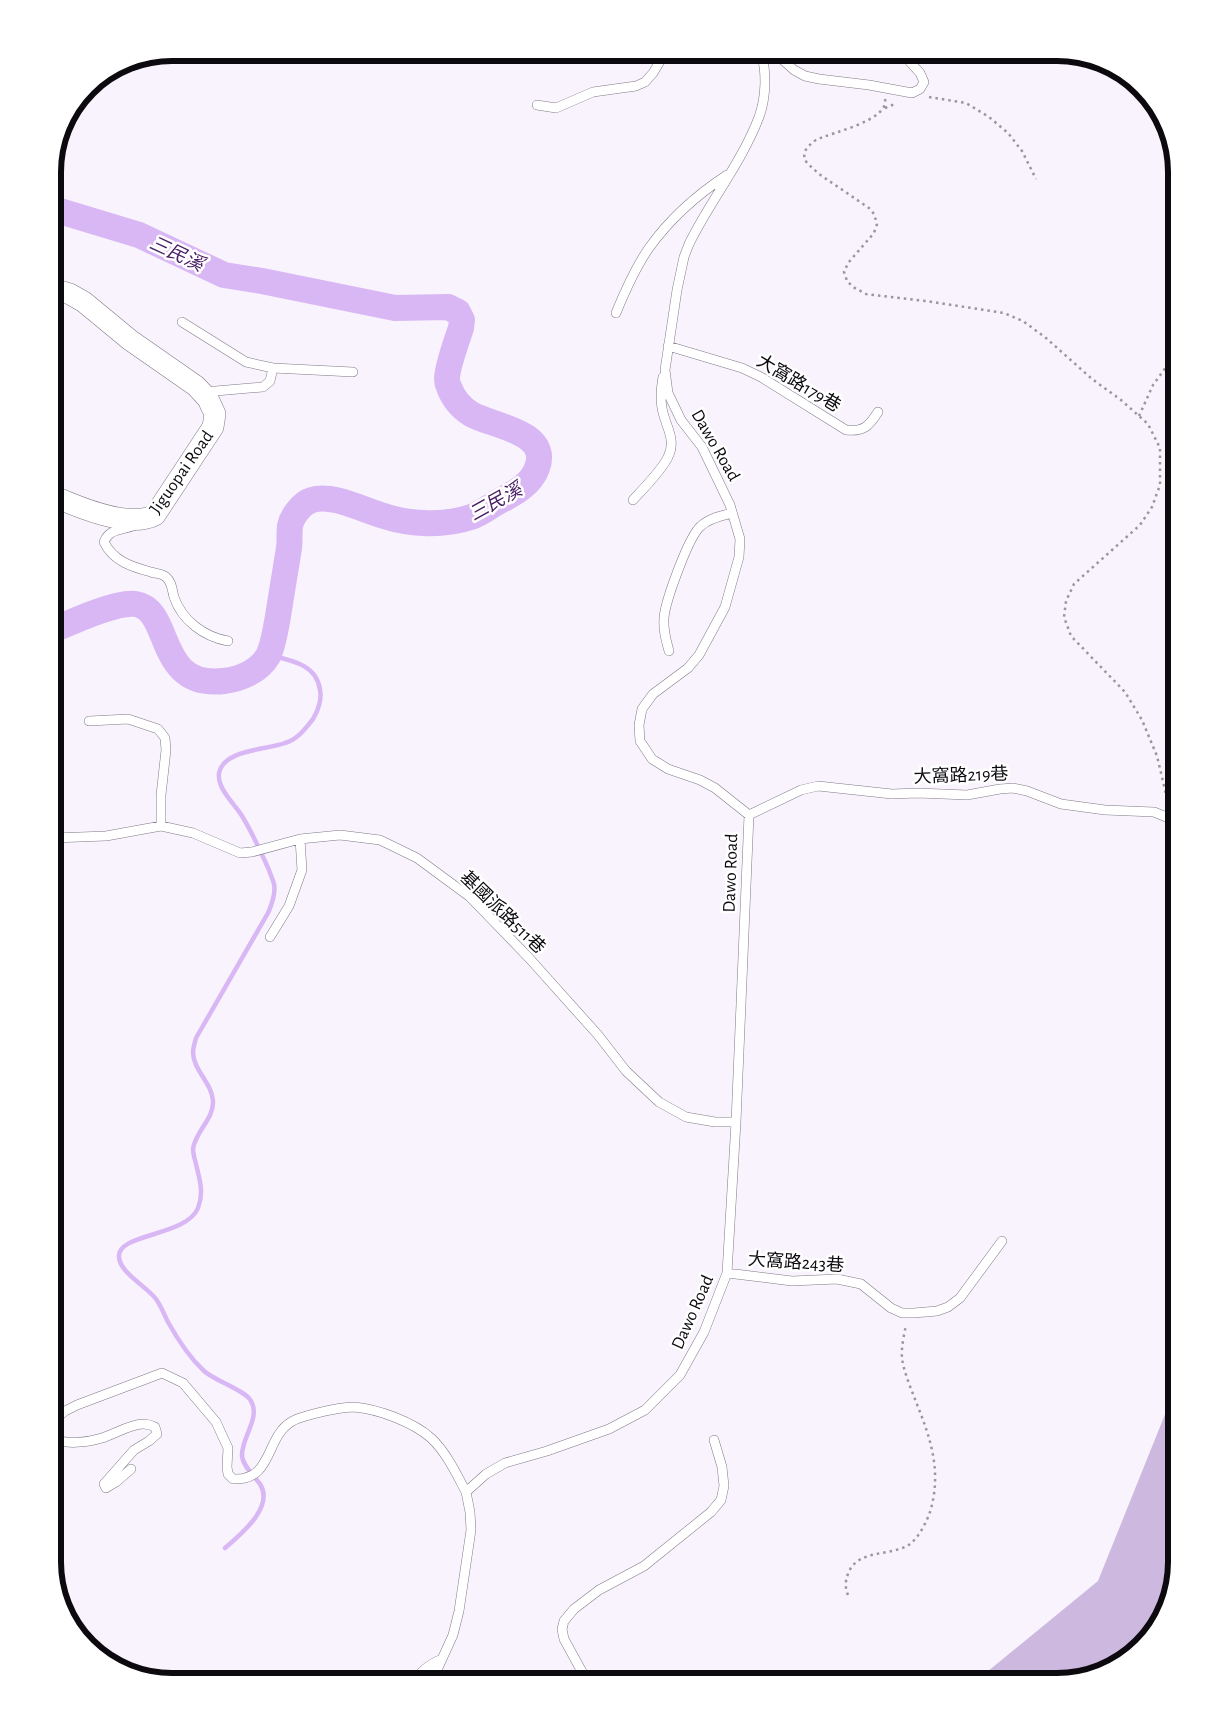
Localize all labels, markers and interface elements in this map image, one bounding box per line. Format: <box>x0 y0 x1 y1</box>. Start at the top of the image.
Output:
water label: 三民溪 <box>147 233 209 276</box>
street label: 大窩路179巷 <box>753 350 845 416</box>
street label: Dawo Road <box>688 407 743 484</box>
street label: Jiguopai Road <box>147 428 217 518</box>
water label: 三民溪 <box>466 478 528 524</box>
street label: 大窩路219巷 <box>913 763 1009 787</box>
street label: Dawo Road <box>721 833 741 913</box>
street label: 基國派路511巷 <box>457 867 549 957</box>
street label: 大窩路243巷 <box>747 1249 845 1275</box>
street label: Dawo Road <box>669 1273 717 1352</box>

